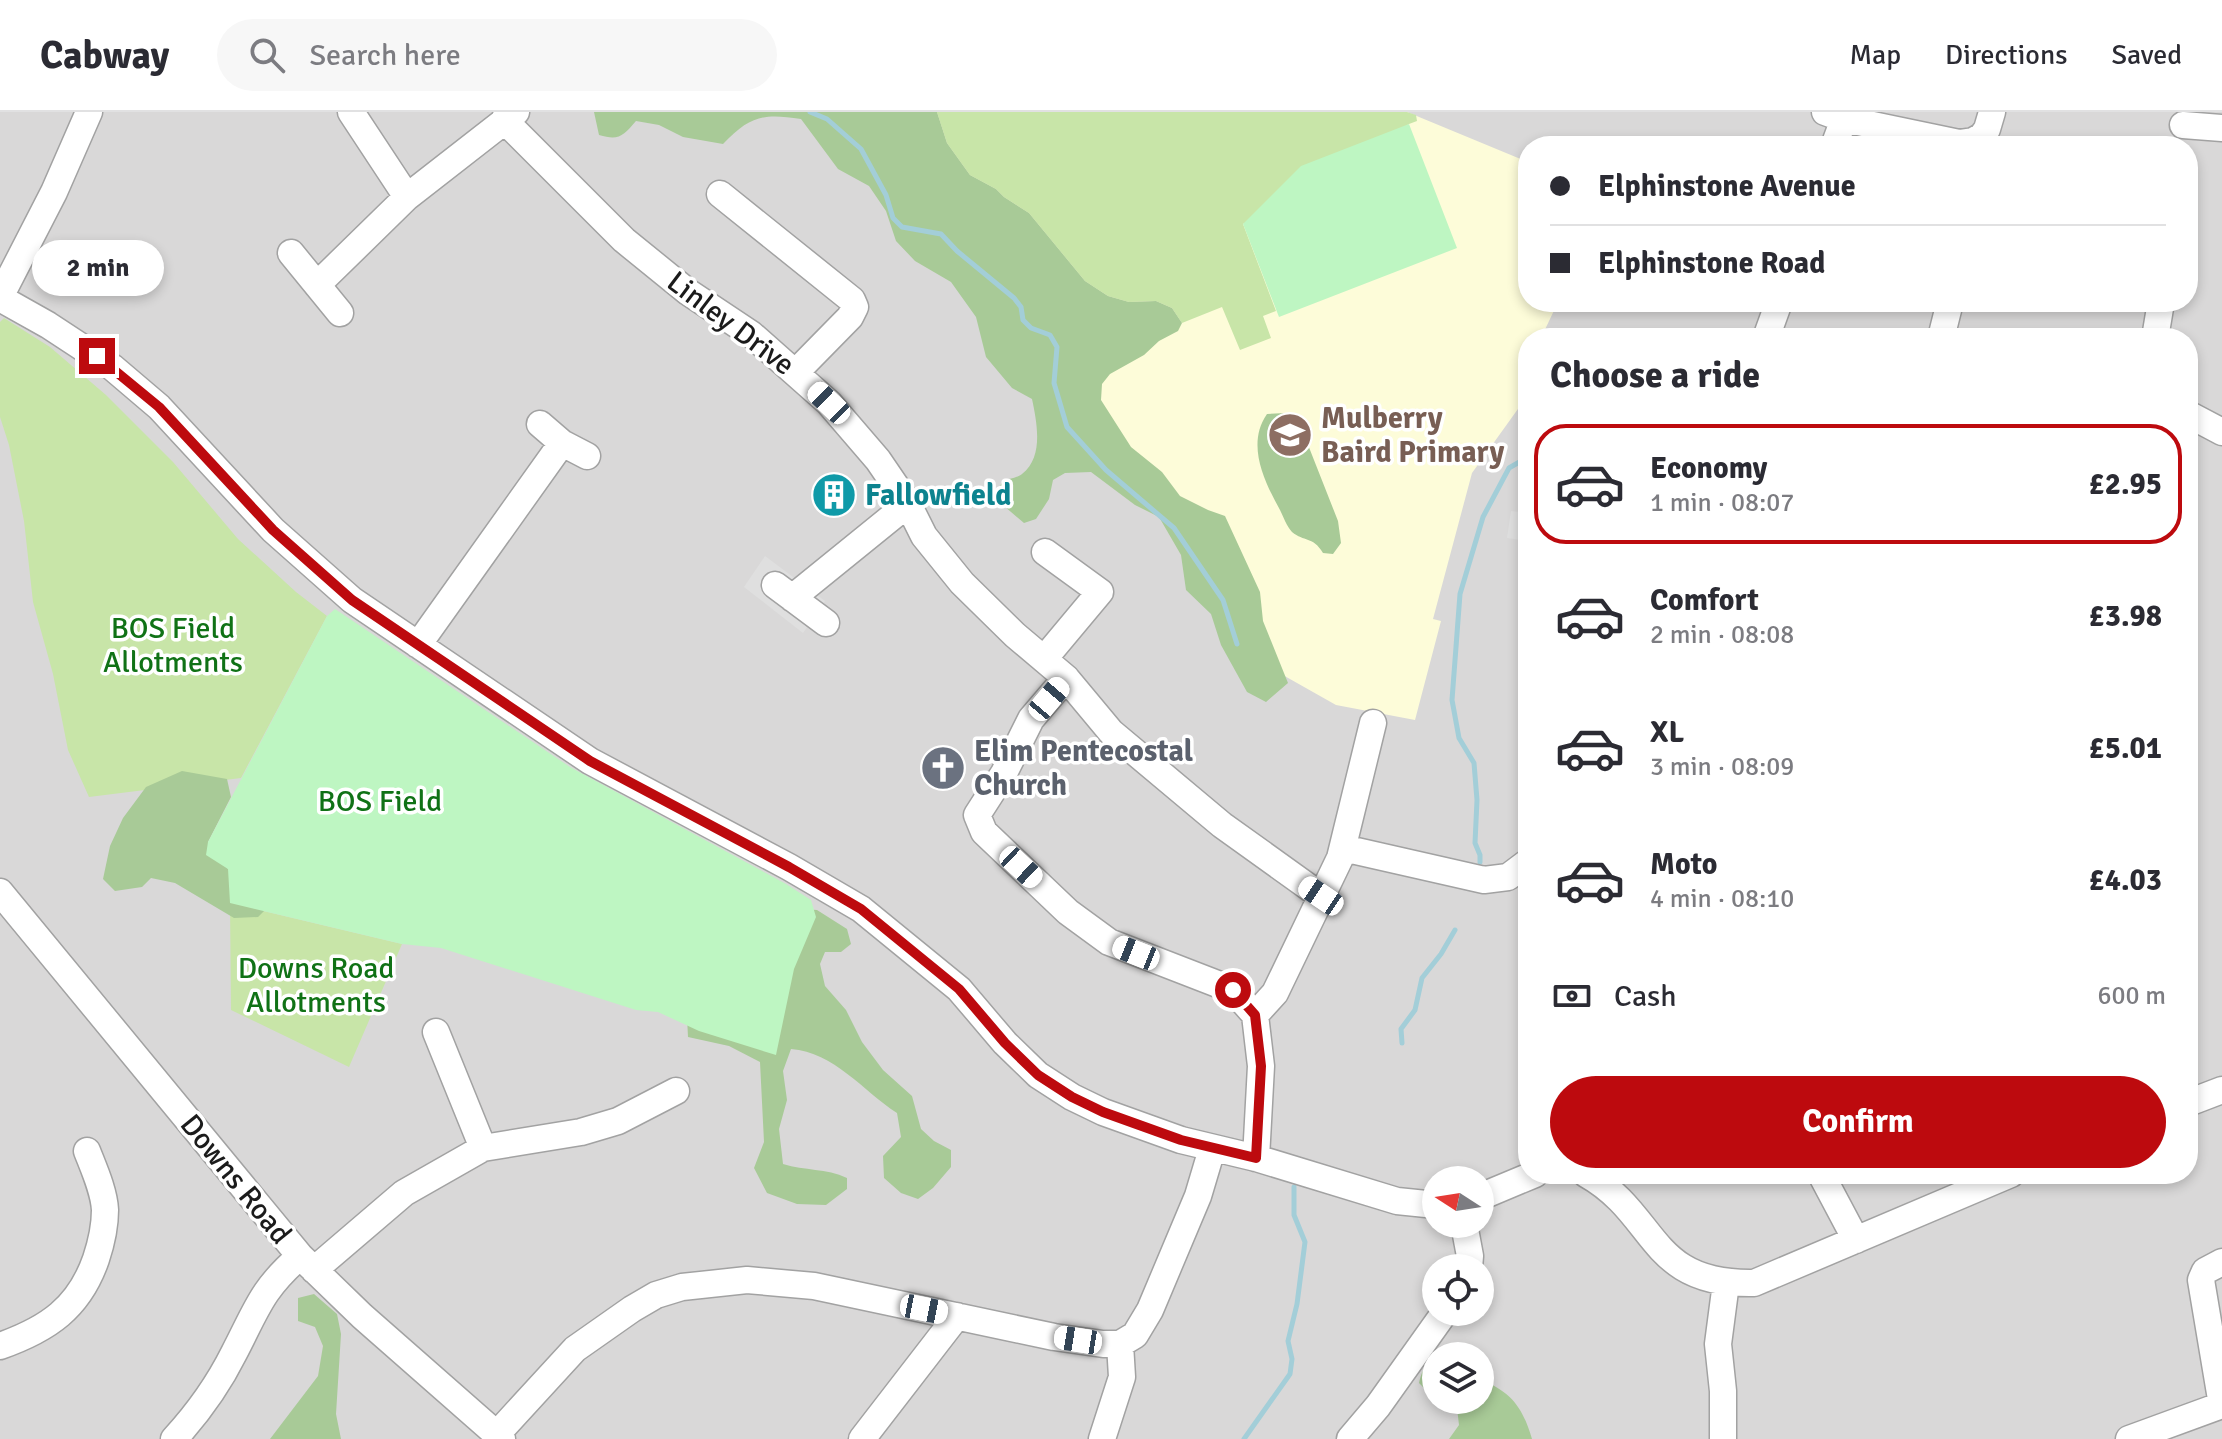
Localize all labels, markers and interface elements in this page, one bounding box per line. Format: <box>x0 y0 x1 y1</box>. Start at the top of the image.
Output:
search box <box>217 19 777 91</box>
text: Cabway <box>40 32 169 79</box>
icon: search <box>245 33 289 77</box>
text: Search here <box>309 37 461 74</box>
text: Map <box>1849 38 1901 72</box>
text: Directions <box>1945 38 2067 72</box>
text: Saved <box>2111 38 2182 72</box>
text: Elphinstone Avenue <box>1598 168 1856 205</box>
callout: 2 min <box>31 240 163 296</box>
text: Elphinstone Road <box>1598 245 1825 282</box>
text: 2 min <box>67 252 129 284</box>
street label: Linley Drive <box>659 263 802 383</box>
route end <box>79 338 115 374</box>
text: Choose a ride <box>1550 353 1760 398</box>
car <box>803 378 855 428</box>
place label: Mulberry Baird Primary <box>1321 400 1505 471</box>
school or university icon: Mulberry Baird Primary <box>1266 411 1314 459</box>
icon: car <box>1554 448 1626 520</box>
text: Economy <box>1650 450 1767 487</box>
text: £2.95 <box>2089 466 2162 503</box>
building icon: Fallowfield <box>810 471 858 519</box>
place label: Fallowfield <box>865 477 1011 514</box>
text: 1 min · 08:07 <box>1650 487 1794 519</box>
icon: car <box>1554 580 1626 652</box>
text: Comfort <box>1650 582 1759 619</box>
text: £3.98 <box>2089 598 2162 635</box>
park label: BOS Field Allotments <box>103 610 243 681</box>
text: 2 min · 08:08 <box>1650 619 1794 651</box>
car <box>1024 673 1074 725</box>
icon: car <box>1554 712 1626 784</box>
text: XL <box>1650 714 1684 751</box>
text: £5.01 <box>2089 730 2162 767</box>
place label: Elim Pentecostal Church <box>974 733 1193 804</box>
church icon: Elim Pentecostal Church <box>919 744 967 792</box>
text: 3 min · 08:09 <box>1650 751 1794 783</box>
park label: BOS Field <box>318 783 442 820</box>
car <box>995 842 1047 892</box>
icon: car <box>1554 844 1626 916</box>
text: Moto <box>1650 846 1717 883</box>
text: £4.03 <box>2089 862 2162 899</box>
car <box>1294 873 1348 919</box>
text: 4 min · 08:10 <box>1650 883 1794 915</box>
car <box>1109 933 1163 973</box>
park label: Downs Road Allotments <box>238 950 394 1021</box>
route start <box>1215 972 1251 1008</box>
icon: cash <box>1550 974 1594 1018</box>
text: Cash <box>1614 978 1677 1015</box>
text: 600 m <box>2097 980 2166 1012</box>
button: Confirm <box>1550 1076 2166 1168</box>
street label: Downs Road <box>172 1107 299 1252</box>
north arrow <box>1422 1166 1494 1238</box>
map controls <box>1422 1166 1494 1414</box>
button: locate <box>1422 1254 1494 1326</box>
car <box>898 1293 950 1325</box>
car <box>1052 1324 1104 1356</box>
button: layers <box>1422 1342 1494 1414</box>

